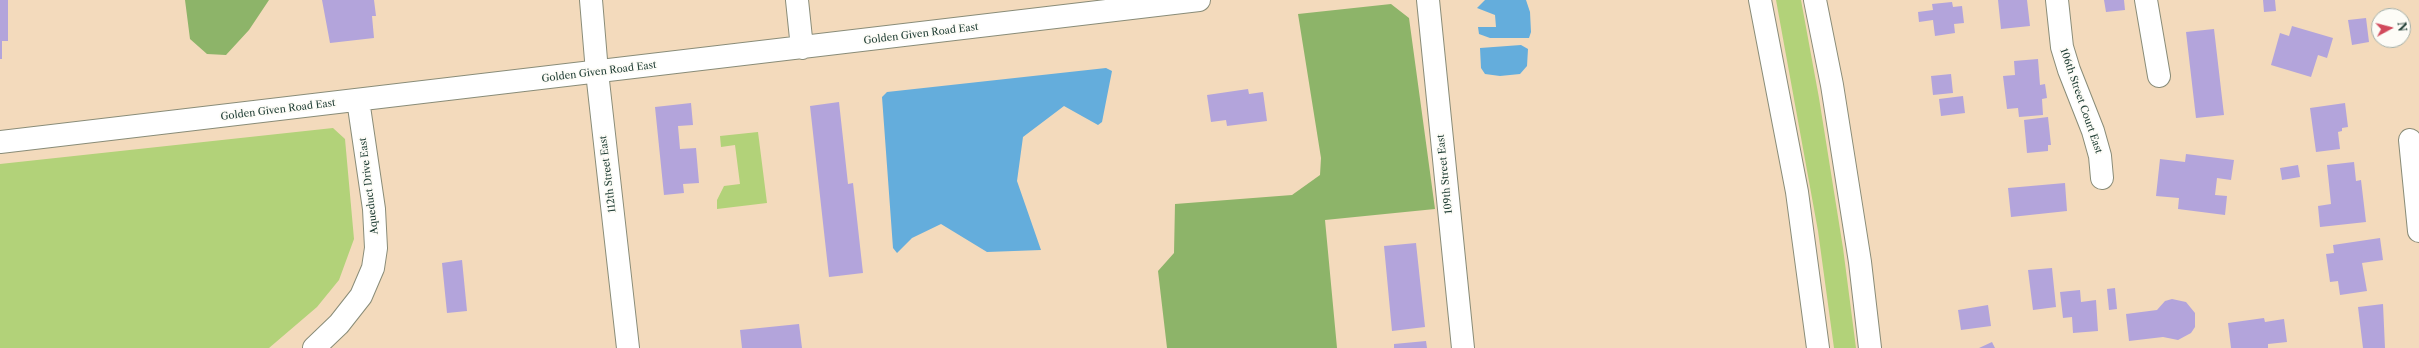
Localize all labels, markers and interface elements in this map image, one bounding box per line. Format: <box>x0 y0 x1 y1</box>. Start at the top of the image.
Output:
north arrow <box>2371 8 2411 48</box>
street label: Golden Given Road East <box>863 21 979 47</box>
text: N <box>2394 21 2409 32</box>
street label: 106th Street Court East <box>2057 47 2105 155</box>
street label: Golden Given Road East <box>541 59 657 85</box>
street label: Golden Given Road East <box>220 97 336 123</box>
street label: 109th Street East <box>1435 134 1455 214</box>
street label: 112th Street East <box>597 135 619 213</box>
street label: Aqueduct Drive East <box>357 137 381 235</box>

